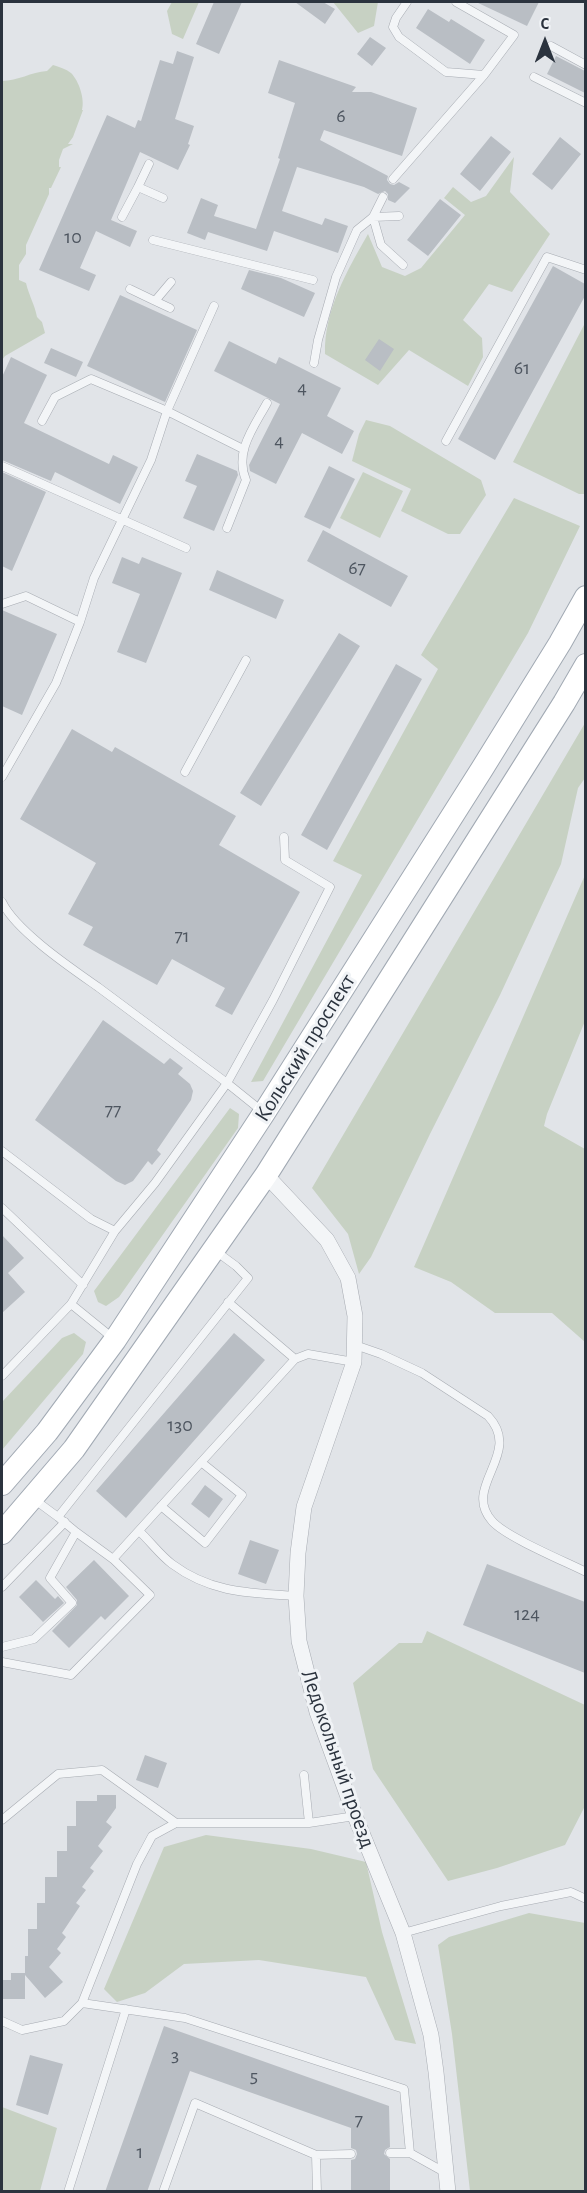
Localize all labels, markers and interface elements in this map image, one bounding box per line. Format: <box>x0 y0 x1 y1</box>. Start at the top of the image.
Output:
north arrow <box>515 12 575 72</box>
text: С <box>541 16 549 32</box>
house number: 6 <box>336 104 346 128</box>
house number: 10 <box>64 225 82 249</box>
house number: 61 <box>514 356 530 380</box>
house number: 4 <box>297 376 307 400</box>
house number: 4 <box>274 429 284 453</box>
house number: 67 <box>348 556 366 580</box>
house number: 71 <box>174 924 190 948</box>
street label: Кольский проспект <box>249 969 361 1127</box>
house number: 77 <box>105 1098 121 1122</box>
house number: 130 <box>167 1413 193 1437</box>
house number: 124 <box>514 1602 540 1626</box>
street label: Ледокольный проезд <box>295 1666 381 1852</box>
house number: 3 <box>171 2043 179 2067</box>
house number: 5 <box>250 2064 258 2088</box>
house number: 7 <box>355 2108 363 2132</box>
house number: 1 <box>137 2140 143 2164</box>

